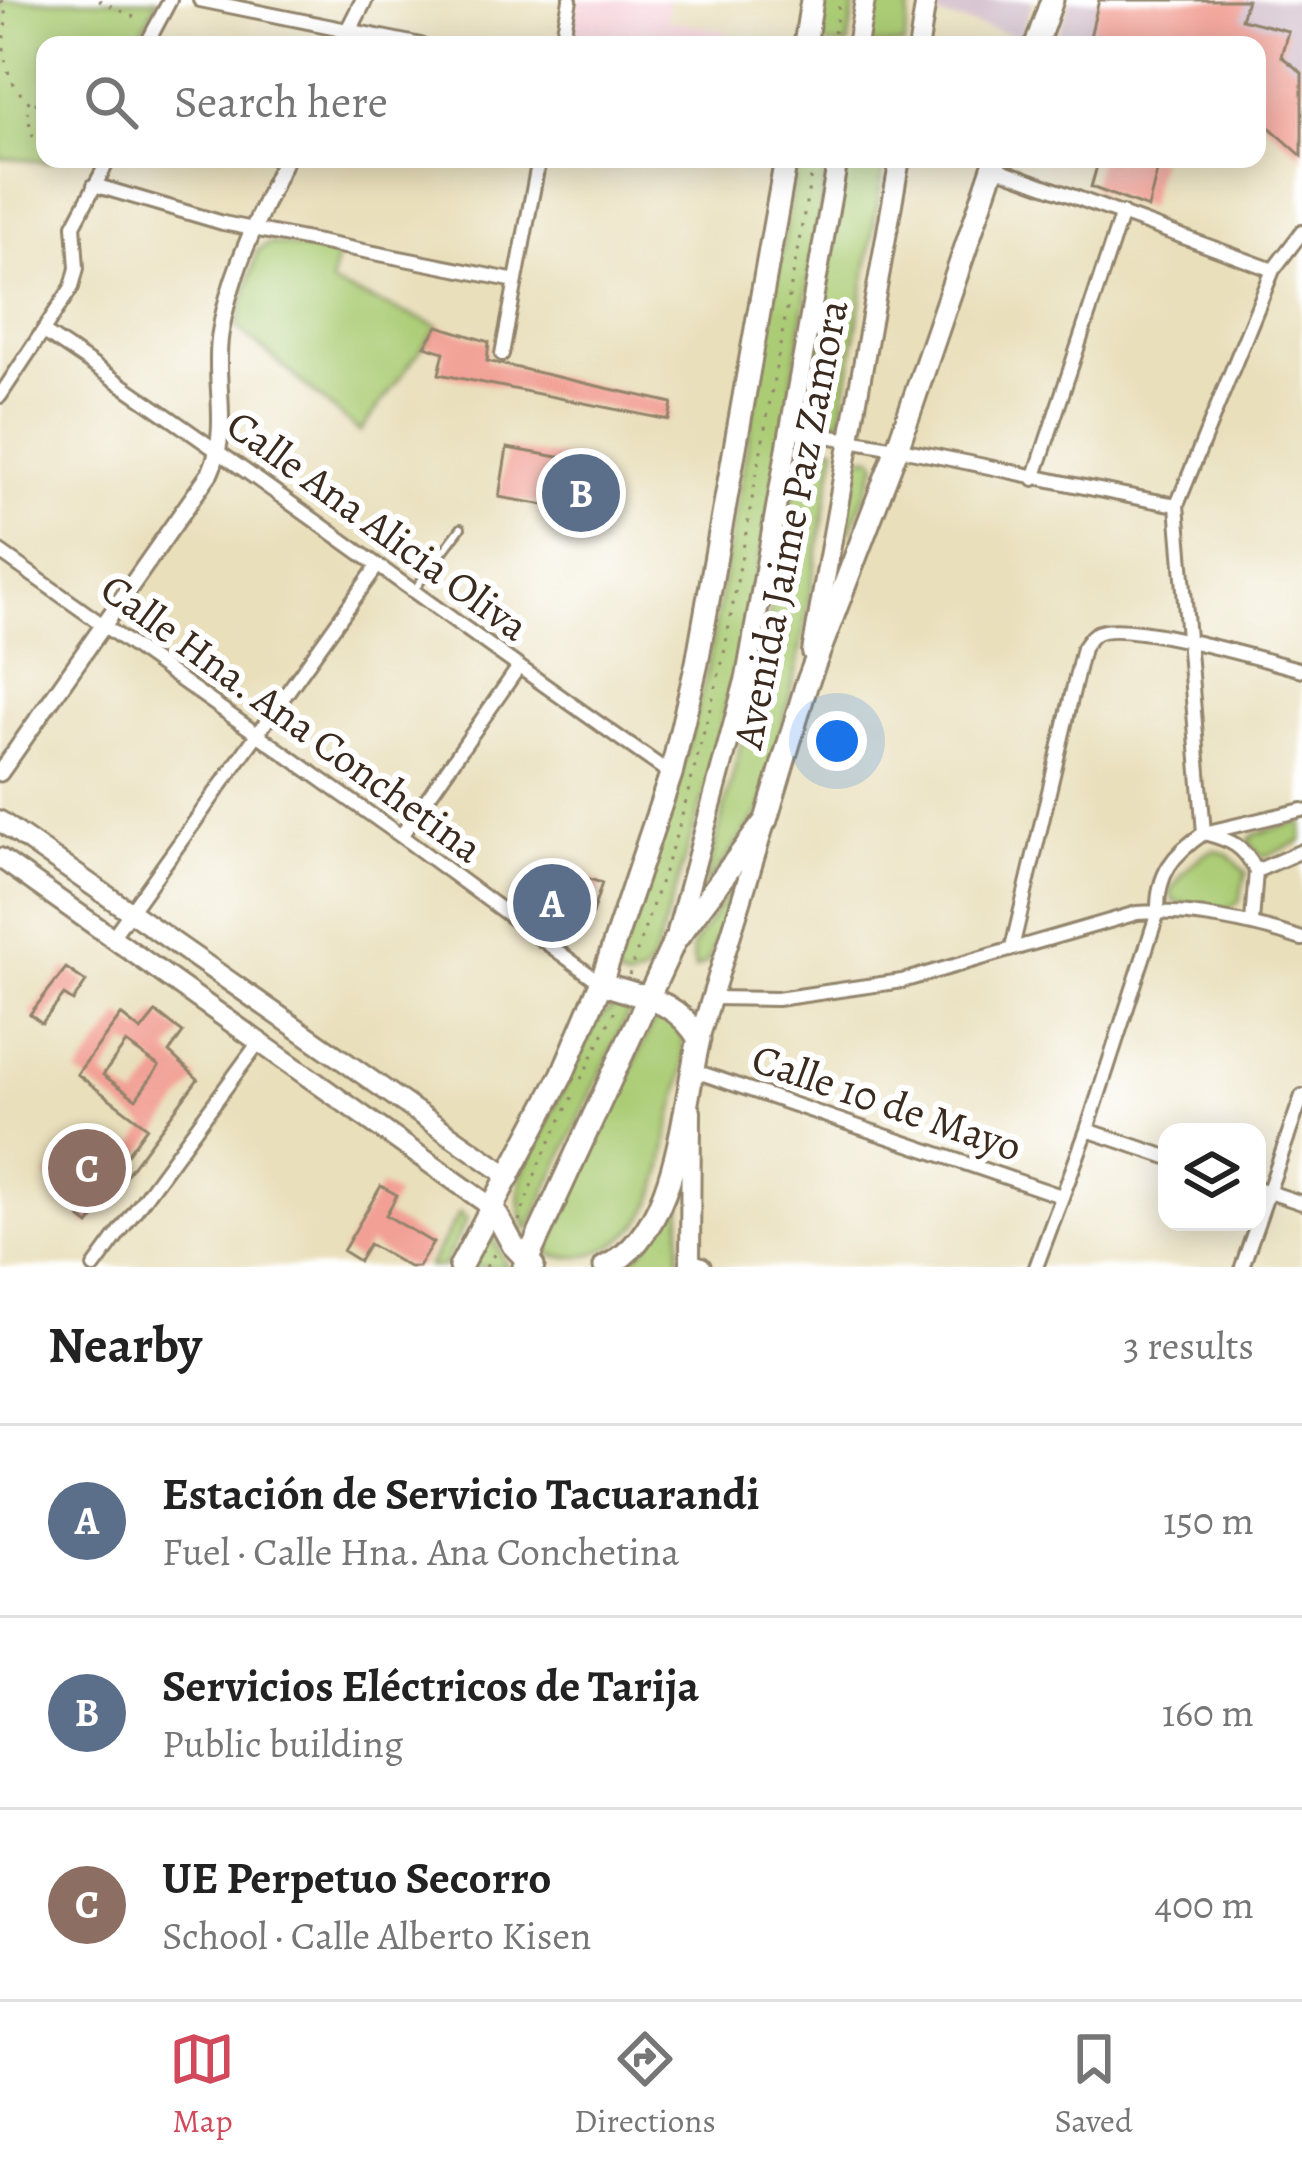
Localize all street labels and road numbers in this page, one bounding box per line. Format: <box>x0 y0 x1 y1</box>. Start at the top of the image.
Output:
street label: Avenida Jaime Paz Zamora <box>718 294 862 754</box>
street label: Calle Ana Alicia Oliva <box>216 396 541 654</box>
street label: Calle Hna. Ana Conchetina <box>90 560 495 876</box>
street label: Calle 10 de Mayo <box>745 1029 1029 1175</box>

